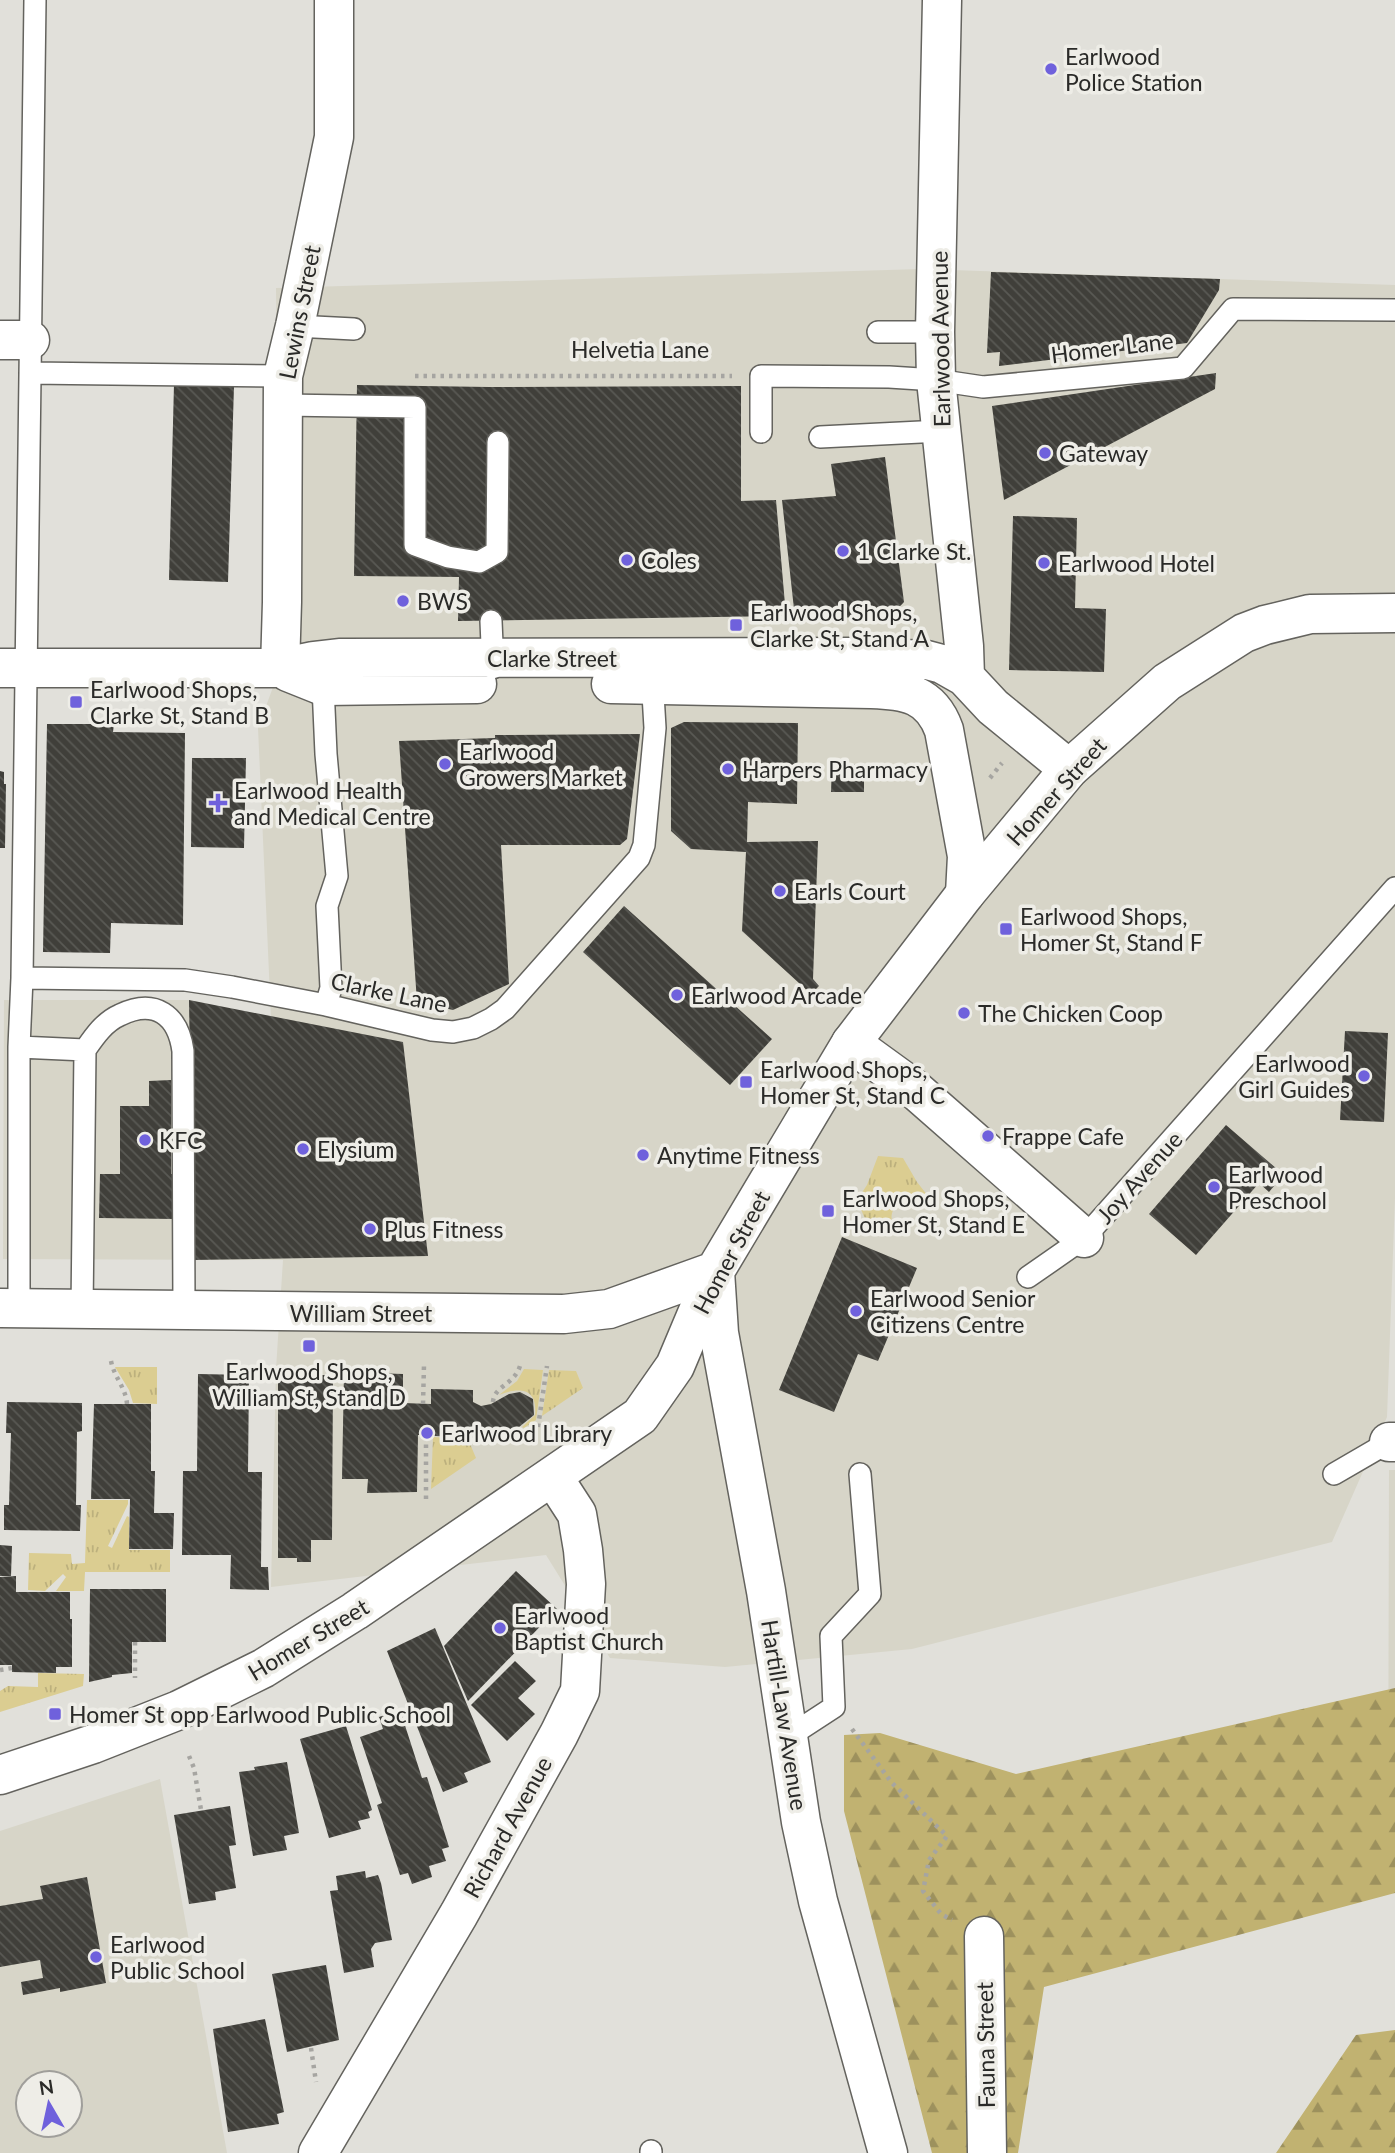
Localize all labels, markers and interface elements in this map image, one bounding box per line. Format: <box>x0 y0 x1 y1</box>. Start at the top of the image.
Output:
place label: Earlwood Police Station <box>1065 42 1203 96</box>
marker: Earlwood Police Station <box>1043 61 1059 77</box>
street label: Lewins Street <box>272 242 326 381</box>
street label: Earlwood Avenue <box>924 251 956 427</box>
street label: Homer Lane <box>1049 326 1175 368</box>
street label: Helvetia Lane <box>571 335 709 363</box>
place label: Gateway <box>1059 439 1148 467</box>
marker: Gateway <box>1037 445 1053 461</box>
place label: 1 Clarke St. <box>857 537 972 565</box>
marker: 1 Clarke St. <box>835 543 851 559</box>
place label: Coles <box>641 546 697 574</box>
place label: Earlwood Hotel <box>1058 549 1215 577</box>
marker: Coles <box>619 552 635 568</box>
marker: Earlwood Hotel <box>1036 555 1052 571</box>
place label: BWS <box>417 587 468 615</box>
marker: BWS <box>395 593 411 609</box>
place label: Earlwood Shops, Clarke St, Stand A <box>750 598 929 652</box>
marker: Earlwood Shops, Clarke St, Stand A <box>728 617 744 633</box>
street label: Clarke Street <box>487 644 618 672</box>
place label: Earlwood Shops, Clarke St, Stand B <box>90 675 269 729</box>
marker: Earlwood Shops, Clarke St, Stand B <box>68 694 84 710</box>
street label: Homer Street <box>1000 731 1112 851</box>
place label: Earlwood Growers Market <box>459 737 623 791</box>
place label: Harpers Pharmacy <box>742 755 928 783</box>
marker: Earlwood Growers Market <box>437 756 453 772</box>
marker: Harpers Pharmacy <box>720 761 736 777</box>
place label: Earlwood Health and Medical Centre <box>234 776 431 830</box>
marker: Earlwood Health and Medical Centre <box>208 793 228 813</box>
place label: Earls Court <box>794 877 907 905</box>
marker: Earls Court <box>772 883 788 899</box>
place label: Earlwood Shops, Homer St, Stand F <box>1020 902 1203 956</box>
marker: Earlwood Shops, Homer St, Stand F <box>998 921 1014 937</box>
street label: Clarke Lane <box>328 966 450 1018</box>
place label: Earlwood Arcade <box>691 981 862 1009</box>
marker: Earlwood Arcade <box>669 987 685 1003</box>
place label: The Chicken Coop <box>978 999 1163 1027</box>
marker: The Chicken Coop <box>956 1005 972 1021</box>
place label: Earlwood Girl Guides <box>1238 1049 1350 1103</box>
place label: Earlwood Shops, Homer St, Stand C <box>760 1055 945 1109</box>
marker: Earlwood Girl Guides <box>1356 1068 1372 1084</box>
marker: Earlwood Shops, Homer St, Stand C <box>738 1074 754 1090</box>
place label: Frappe Cafe <box>1002 1122 1124 1150</box>
street label: Joy Avenue <box>1090 1125 1188 1229</box>
place label: KFC <box>159 1126 202 1154</box>
marker: Frappe Cafe <box>980 1128 996 1144</box>
marker: KFC <box>137 1132 153 1148</box>
place label: Elysium <box>317 1135 394 1163</box>
marker: Elysium <box>295 1141 311 1157</box>
place label: Anytime Fitness <box>657 1141 820 1169</box>
marker: Anytime Fitness <box>635 1147 651 1163</box>
place label: Earlwood Preschool <box>1228 1160 1327 1214</box>
marker: Earlwood Preschool <box>1206 1179 1222 1195</box>
place label: Earlwood Shops, Homer St, Stand E <box>842 1184 1025 1238</box>
street label: Homer Street <box>687 1185 776 1318</box>
marker: Earlwood Shops, Homer St, Stand E <box>820 1203 836 1219</box>
place label: Plus Fitness <box>384 1215 504 1243</box>
marker: Plus Fitness <box>362 1221 378 1237</box>
place label: Earlwood Senior Citizens Centre <box>870 1284 1036 1338</box>
street label: William Street <box>290 1299 433 1327</box>
marker: Earlwood Senior Citizens Centre <box>848 1303 864 1319</box>
marker: Earlwood Shops, William St, Stand D <box>301 1338 317 1354</box>
place label: Earlwood Shops, William St, Stand D <box>212 1357 406 1411</box>
place label: Earlwood Library <box>441 1419 612 1447</box>
marker: Earlwood Library <box>419 1425 435 1441</box>
street label: Homer Street <box>243 1592 374 1686</box>
place label: Earlwood Baptist Church <box>514 1601 664 1655</box>
street label: Hartill-Law Avenue <box>756 1618 814 1812</box>
marker: Earlwood Baptist Church <box>492 1620 508 1636</box>
place label: Homer St opp Earlwood Public School <box>69 1700 451 1728</box>
marker: Homer St opp Earlwood Public School <box>47 1706 63 1722</box>
street label: Richard Avenue <box>457 1752 557 1902</box>
place label: Earlwood Public School <box>110 1930 245 1984</box>
marker: Earlwood Public School <box>88 1949 104 1965</box>
street label: Fauna Street <box>970 1981 1000 2108</box>
north arrow <box>14 2069 84 2139</box>
text: N <box>37 2074 55 2099</box>

